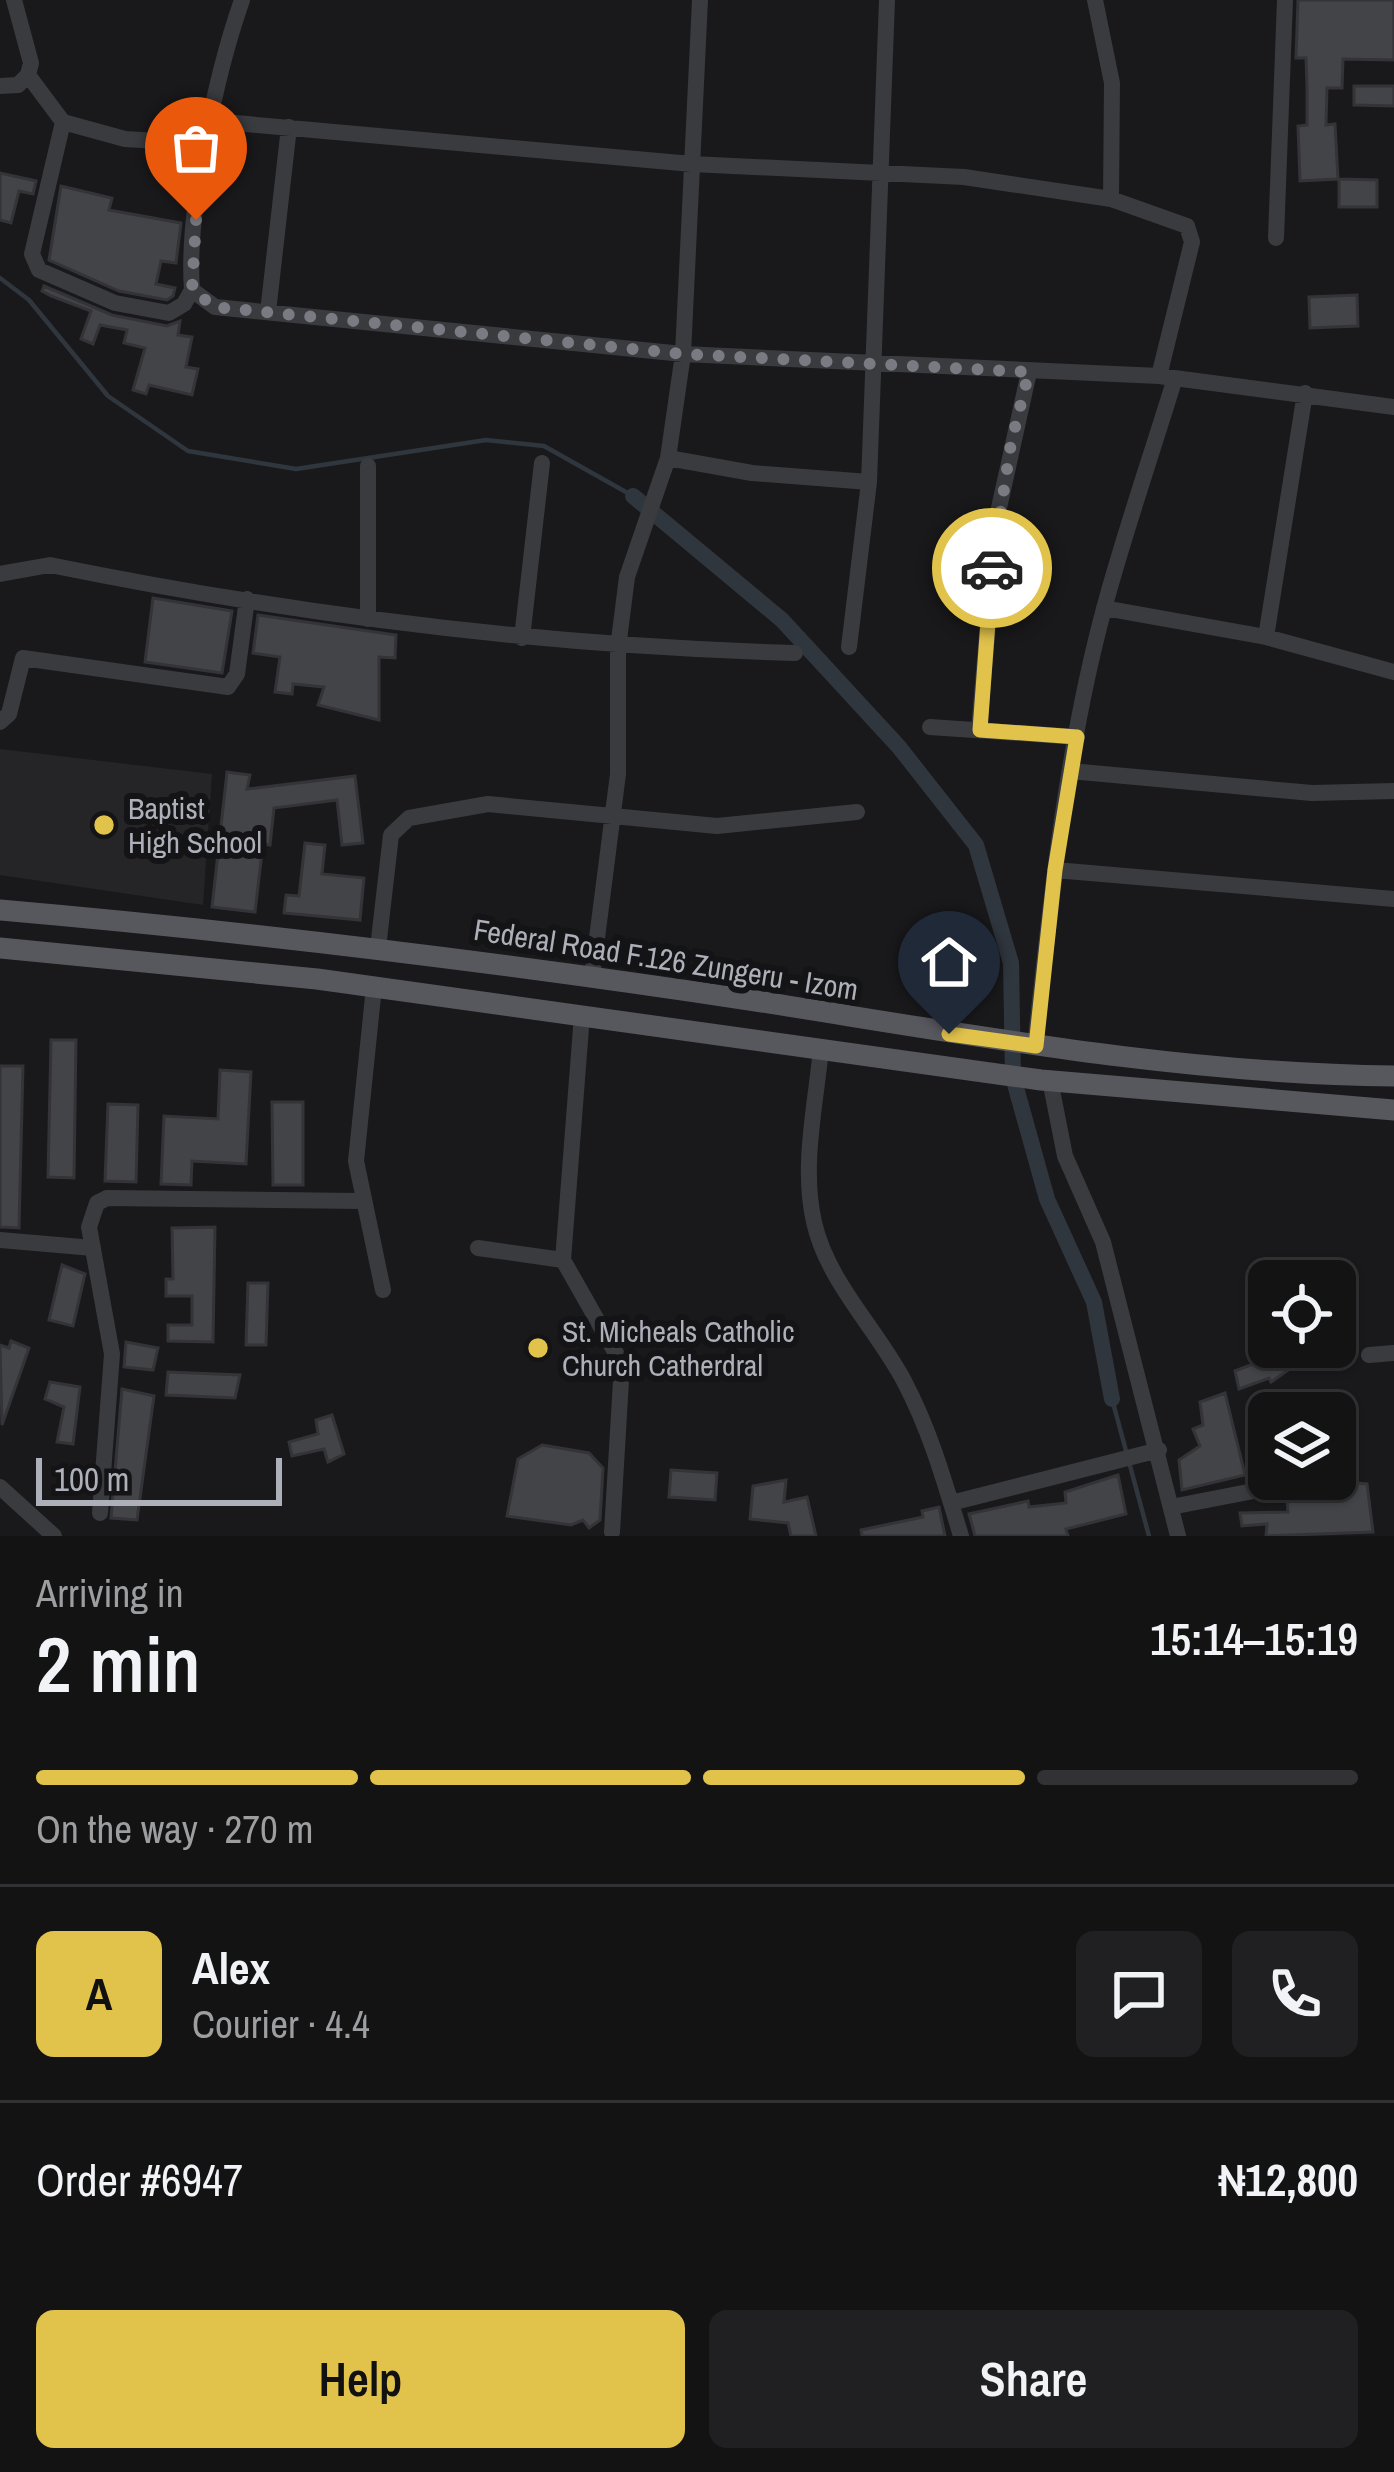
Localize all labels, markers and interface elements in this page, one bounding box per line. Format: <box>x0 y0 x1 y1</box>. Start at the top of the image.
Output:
pin <box>145 97 247 220</box>
icon: bag <box>163 115 229 181</box>
courier <box>932 508 1052 628</box>
icon: car <box>959 535 1025 601</box>
place label: Baptist High School <box>128 788 262 862</box>
marker: Baptist High School <box>91 812 117 838</box>
street label: Federal Road F.126 Zungeru - Izom <box>471 909 861 1009</box>
pin <box>898 911 1000 1034</box>
icon: home <box>916 929 982 995</box>
map controls <box>1248 1260 1356 1500</box>
button: locate <box>1248 1260 1356 1368</box>
place label: St. Micheals Catholic Church Catherdral <box>562 1311 794 1385</box>
marker: St. Micheals Catholic Church Catherdral <box>525 1335 551 1361</box>
button: layers <box>1248 1392 1356 1500</box>
scale bar <box>36 1452 282 1505</box>
text: 100 m <box>54 1457 129 1501</box>
text: Arriving in <box>36 1567 184 1619</box>
text: 15:14–15:19 <box>1150 1608 1358 1669</box>
text: 2 min <box>36 1611 201 1716</box>
text: On the way · 270 m <box>36 1803 313 1855</box>
button: chat <box>1076 1931 1202 2057</box>
button: phone <box>1232 1931 1358 2057</box>
text: Alex <box>192 1937 270 1998</box>
text: A <box>86 1963 112 2024</box>
text: Courier · 4.4 <box>192 1998 370 2050</box>
text: Order #6947 <box>36 2149 243 2210</box>
text: ₦12,800 <box>1218 2149 1358 2210</box>
button: Help <box>36 2310 685 2448</box>
button: Share <box>709 2310 1358 2448</box>

